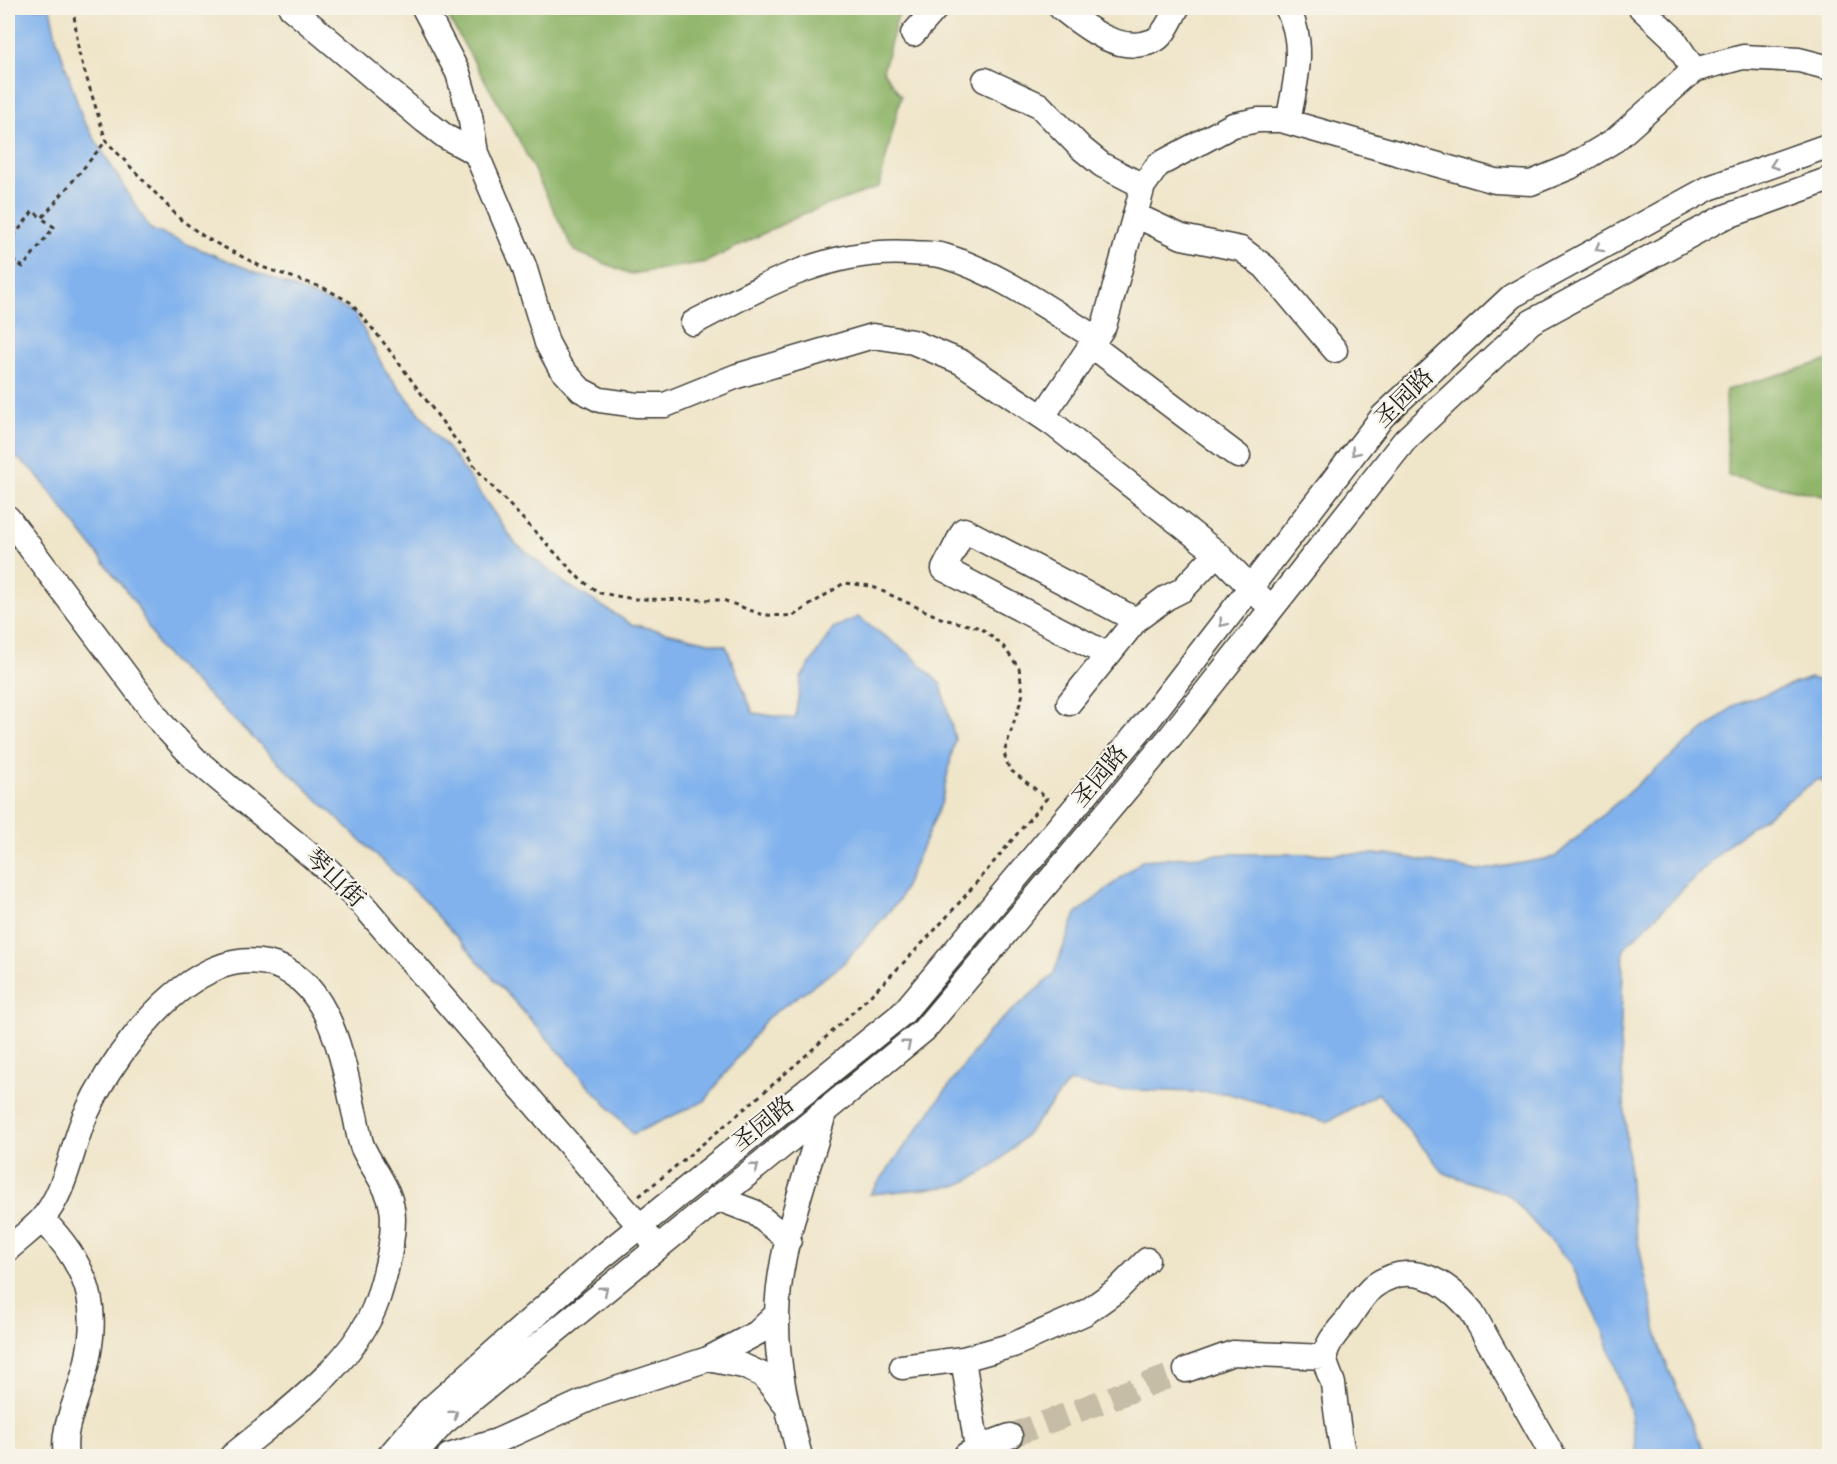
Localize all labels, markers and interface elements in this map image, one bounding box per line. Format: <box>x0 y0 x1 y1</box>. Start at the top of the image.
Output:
one-way arrow <box>1770 157 1780 170</box>
one-way arrow <box>1595 241 1605 252</box>
street label: 圣园路 <box>1368 362 1442 436</box>
one-way arrow <box>1352 446 1363 457</box>
one-way arrow <box>1220 617 1231 628</box>
street label: 圣园路 <box>1065 738 1137 816</box>
street label: 琴山街 <box>296 842 372 916</box>
one-way arrow <box>900 1040 911 1051</box>
street label: 圣园路 <box>725 1089 803 1161</box>
one-way arrow <box>749 1163 760 1174</box>
one-way arrow <box>597 1286 608 1297</box>
one-way arrow <box>447 1411 458 1422</box>

